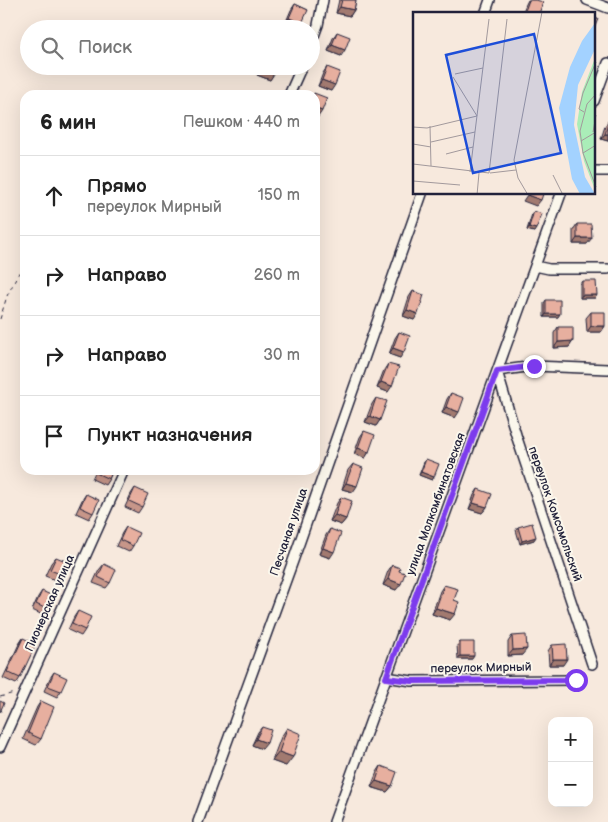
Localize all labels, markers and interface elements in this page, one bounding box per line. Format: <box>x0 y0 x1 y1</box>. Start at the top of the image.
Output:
inset map <box>413 12 596 195</box>
search box <box>20 20 320 75</box>
icon: search <box>38 34 66 62</box>
text: Поиск <box>78 36 132 59</box>
text: 6 мин <box>40 110 96 135</box>
text: Пешком · 440 m <box>183 113 300 132</box>
text: Прямо <box>87 175 147 198</box>
icon: ahead <box>40 182 68 210</box>
text: 150 m <box>258 186 300 205</box>
text: переулок Мирный <box>87 198 222 217</box>
icon: right <box>40 262 68 290</box>
text: Направо <box>87 264 167 287</box>
text: 260 m <box>254 266 300 285</box>
icon: right <box>40 342 68 370</box>
text: Направо <box>87 344 167 367</box>
text: 30 m <box>263 346 300 365</box>
route end <box>523 355 546 378</box>
icon: arrive <box>40 422 68 450</box>
text: Пункт назначения <box>87 424 252 447</box>
street label: улица Молкомбинатовская <box>403 430 469 577</box>
street label: переулок Комсомольский <box>525 444 585 584</box>
street label: Песчаная улица <box>267 486 311 578</box>
street label: Пионерская улица <box>22 552 78 654</box>
street label: переулок Мирный <box>430 660 532 676</box>
route start <box>565 669 588 692</box>
map controls <box>548 717 593 807</box>
button: + <box>548 717 593 762</box>
button: − <box>548 762 593 807</box>

